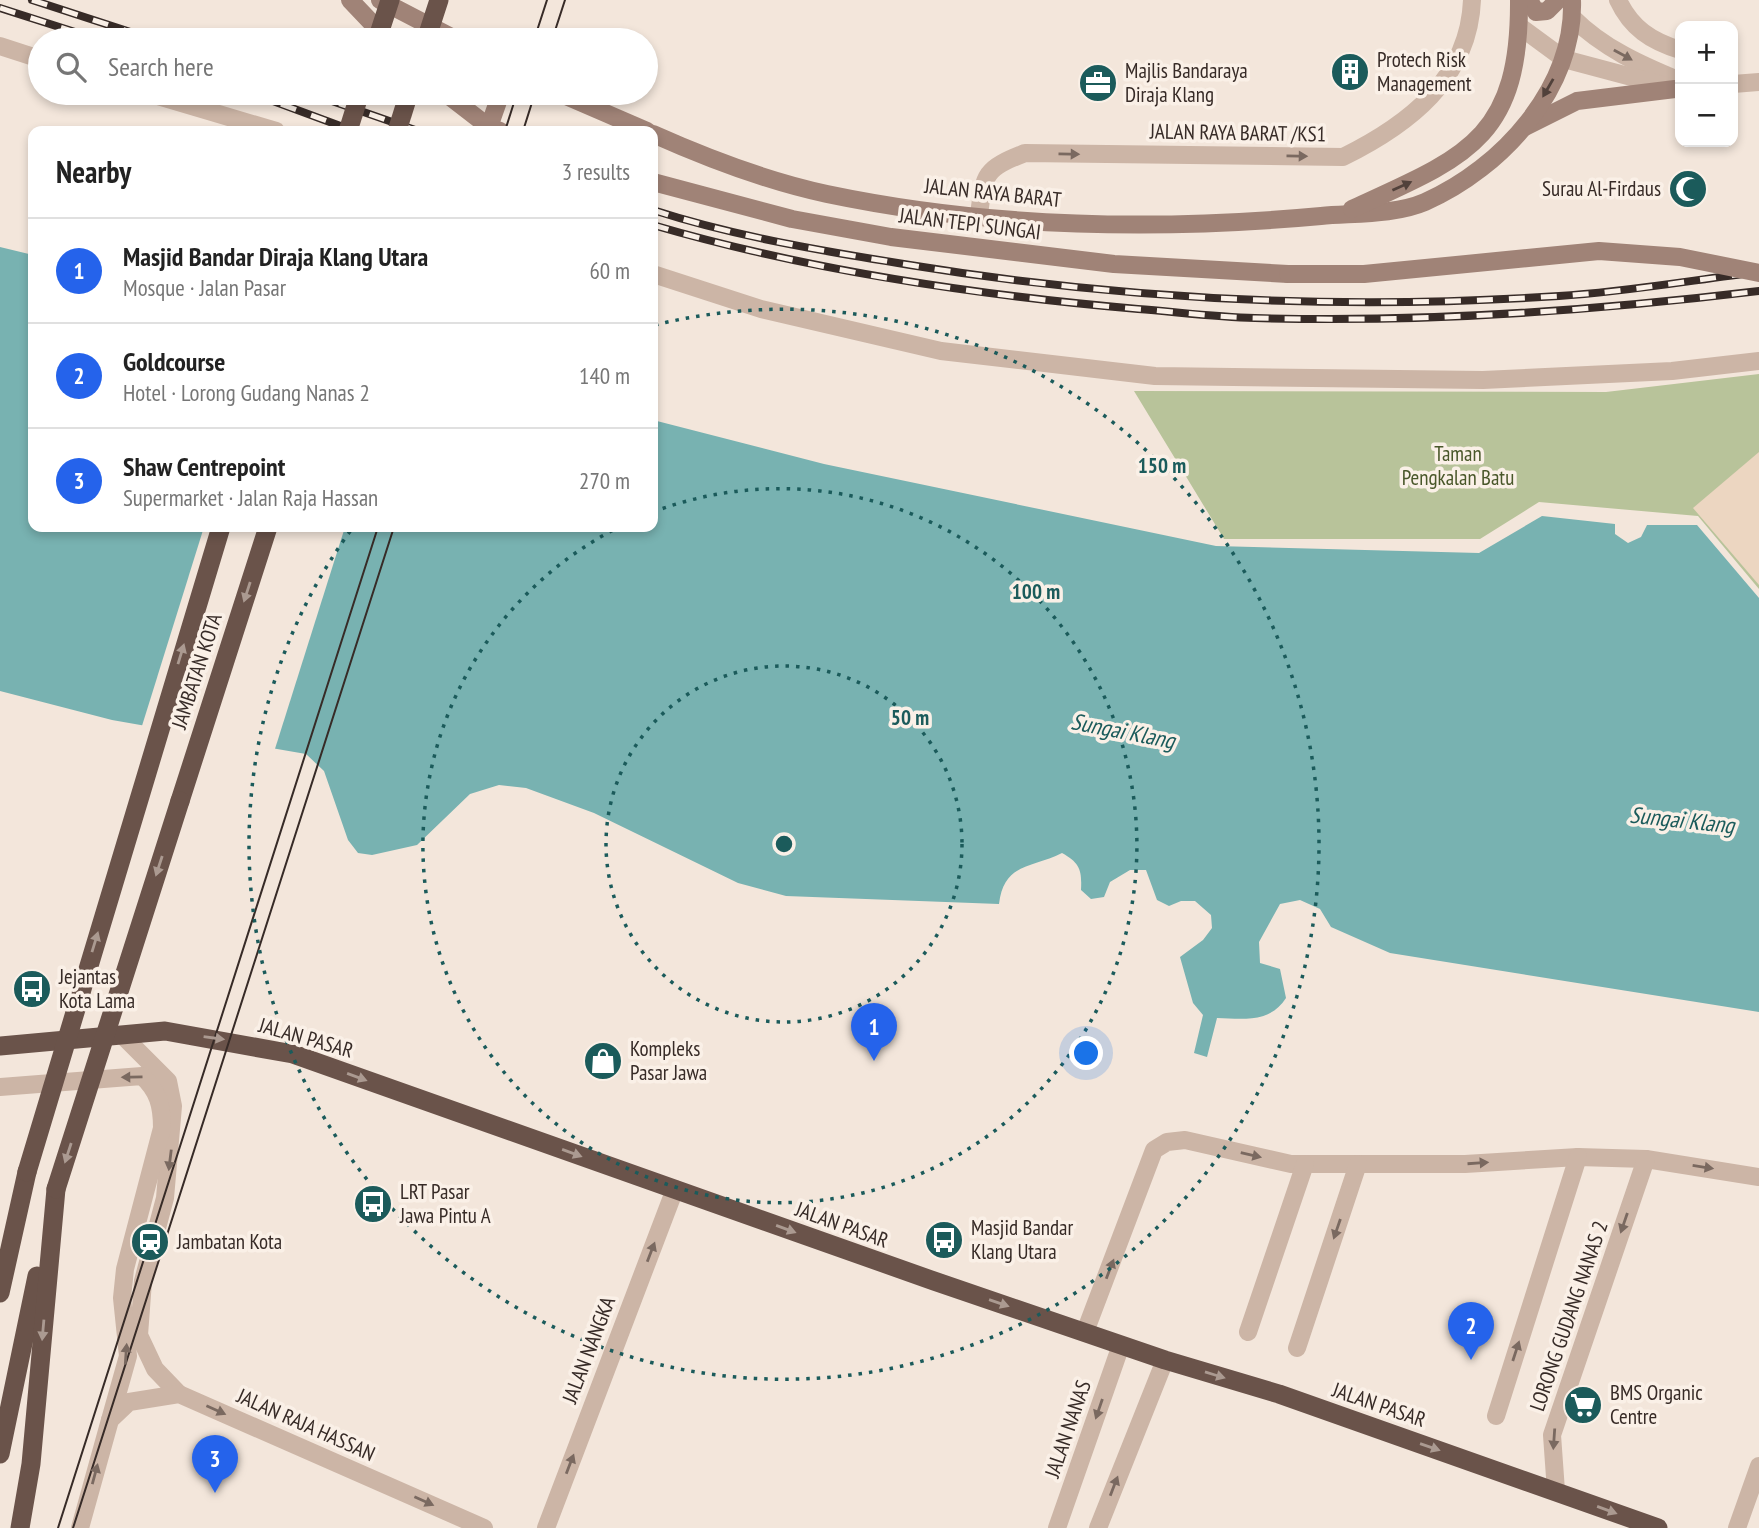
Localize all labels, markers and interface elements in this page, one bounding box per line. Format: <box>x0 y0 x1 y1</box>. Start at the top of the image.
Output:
map controls <box>1675 21 1738 147</box>
button: + <box>1675 21 1738 84</box>
search box <box>28 28 658 105</box>
place label: Protech Risk Management <box>1377 46 1472 97</box>
icon: search <box>52 48 90 86</box>
one-way arrow <box>1614 49 1633 61</box>
text: Search here <box>108 50 214 83</box>
building icon: Protech Risk Management <box>1329 51 1371 93</box>
place label: Majlis Bandaraya Diraja Klang <box>1125 57 1248 108</box>
office icon: Majlis Bandaraya Diraja Klang <box>1077 62 1119 104</box>
one-way arrow <box>1542 78 1554 97</box>
button: − <box>1675 84 1738 147</box>
street label: JALAN RAYA BARAT /KS1 <box>1149 117 1326 148</box>
one-way arrow <box>1058 148 1080 160</box>
one-way arrow <box>1286 151 1308 162</box>
text: Nearby <box>56 152 131 191</box>
text: 3 results <box>562 157 630 186</box>
mosque icon: Surau Al-Firdaus <box>1667 168 1709 210</box>
street label: JALAN RAYA BARAT <box>922 172 1063 213</box>
place label: Surau Al-Firdaus <box>1542 175 1661 202</box>
one-way arrow <box>1392 180 1412 192</box>
street label: JALAN TEPI SUNGAI <box>897 201 1042 246</box>
text: Masjid Bandar Diraja Klang Utara <box>123 240 428 273</box>
text: 1 <box>74 256 85 285</box>
text: 60 m <box>589 256 630 285</box>
text: Mosque · Jalan Pasar <box>123 273 286 302</box>
text: Goldcourse <box>123 345 225 378</box>
text: 2 <box>74 361 85 390</box>
text: 140 m <box>579 361 630 390</box>
text: Hotel · Lorong Gudang Nanas 2 <box>123 378 370 407</box>
park label: Taman Pengkalan Batu <box>1402 440 1514 491</box>
text: Shaw Centrepoint <box>123 450 285 483</box>
text: 150 m <box>1138 452 1186 479</box>
text: 3 <box>74 466 85 495</box>
text: 270 m <box>579 466 630 495</box>
text: Supermarket · Jalan Raja Hassan <box>123 483 378 512</box>
text: 100 m <box>1012 578 1060 605</box>
one-way arrow <box>241 581 251 602</box>
street label: JAMBATAN KOTA <box>165 610 228 733</box>
one-way arrow <box>177 643 187 664</box>
text: 50 m <box>891 704 929 731</box>
water label: Sungai Klang <box>1069 706 1179 755</box>
water label: Sungai Klang <box>1628 800 1738 840</box>
centre of rings <box>772 832 796 856</box>
one-way arrow <box>153 855 164 876</box>
one-way arrow <box>91 932 101 953</box>
place label: Jejantas Kota Lama <box>58 963 135 1014</box>
bus stop icon: Jejantas Kota Lama <box>11 968 53 1010</box>
pin: 1 <box>851 1003 897 1061</box>
street label: JALAN PASAR <box>255 1011 356 1064</box>
one-way arrow <box>203 1033 225 1044</box>
place label: Kompleks Pasar Jawa <box>630 1035 707 1086</box>
your location <box>1069 1036 1103 1070</box>
shop icon: Kompleks Pasar Jawa <box>582 1040 624 1082</box>
one-way arrow <box>121 1071 143 1083</box>
one-way arrow <box>347 1072 368 1083</box>
one-way arrow <box>62 1142 72 1163</box>
one-way arrow <box>561 1147 582 1158</box>
one-way arrow <box>164 1149 175 1171</box>
one-way arrow <box>1240 1150 1262 1161</box>
one-way arrow <box>1467 1157 1489 1168</box>
one-way arrow <box>1692 1162 1714 1173</box>
place label: LRT Pasar Jawa Pintu A <box>399 1178 491 1229</box>
bus stop icon: LRT Pasar Jawa Pintu A <box>352 1183 394 1225</box>
street label: JALAN PASAR <box>791 1195 892 1254</box>
one-way arrow <box>1618 1213 1629 1234</box>
place label: Masjid Bandar Klang Utara <box>971 1214 1073 1265</box>
street label: LORONG GUDANG NANAS 2 <box>1523 1217 1614 1414</box>
bus stop icon: Masjid Bandar Klang Utara <box>923 1219 965 1261</box>
one-way arrow <box>1331 1219 1342 1240</box>
station icon: Jambatan Kota <box>129 1221 171 1263</box>
one-way arrow <box>776 1224 797 1235</box>
place label: Jambatan Kota <box>176 1228 282 1255</box>
one-way arrow <box>646 1241 657 1262</box>
one-way arrow <box>1104 1258 1115 1279</box>
street label: JALAN NANGKA <box>555 1293 621 1408</box>
one-way arrow <box>988 1298 1009 1309</box>
pin: 2 <box>1448 1302 1494 1360</box>
one-way arrow <box>37 1319 48 1341</box>
one-way arrow <box>1512 1340 1522 1361</box>
one-way arrow <box>121 1343 132 1365</box>
one-way arrow <box>1204 1370 1225 1380</box>
street label: JALAN PASAR <box>1328 1376 1429 1433</box>
street label: JALAN NANAS <box>1038 1377 1097 1482</box>
place label: BMS Organic Centre <box>1610 1379 1703 1430</box>
street label: JALAN RAJA HASSAN <box>232 1382 379 1467</box>
supermarket icon: BMS Organic Centre <box>1562 1384 1604 1426</box>
one-way arrow <box>1093 1399 1104 1420</box>
one-way arrow <box>206 1404 226 1416</box>
one-way arrow <box>1548 1428 1559 1450</box>
pin: 3 <box>192 1435 238 1493</box>
one-way arrow <box>1420 1442 1441 1453</box>
one-way arrow <box>565 1454 576 1475</box>
one-way arrow <box>90 1463 101 1485</box>
one-way arrow <box>1108 1476 1119 1497</box>
one-way arrow <box>414 1496 435 1507</box>
one-way arrow <box>1597 1504 1618 1515</box>

